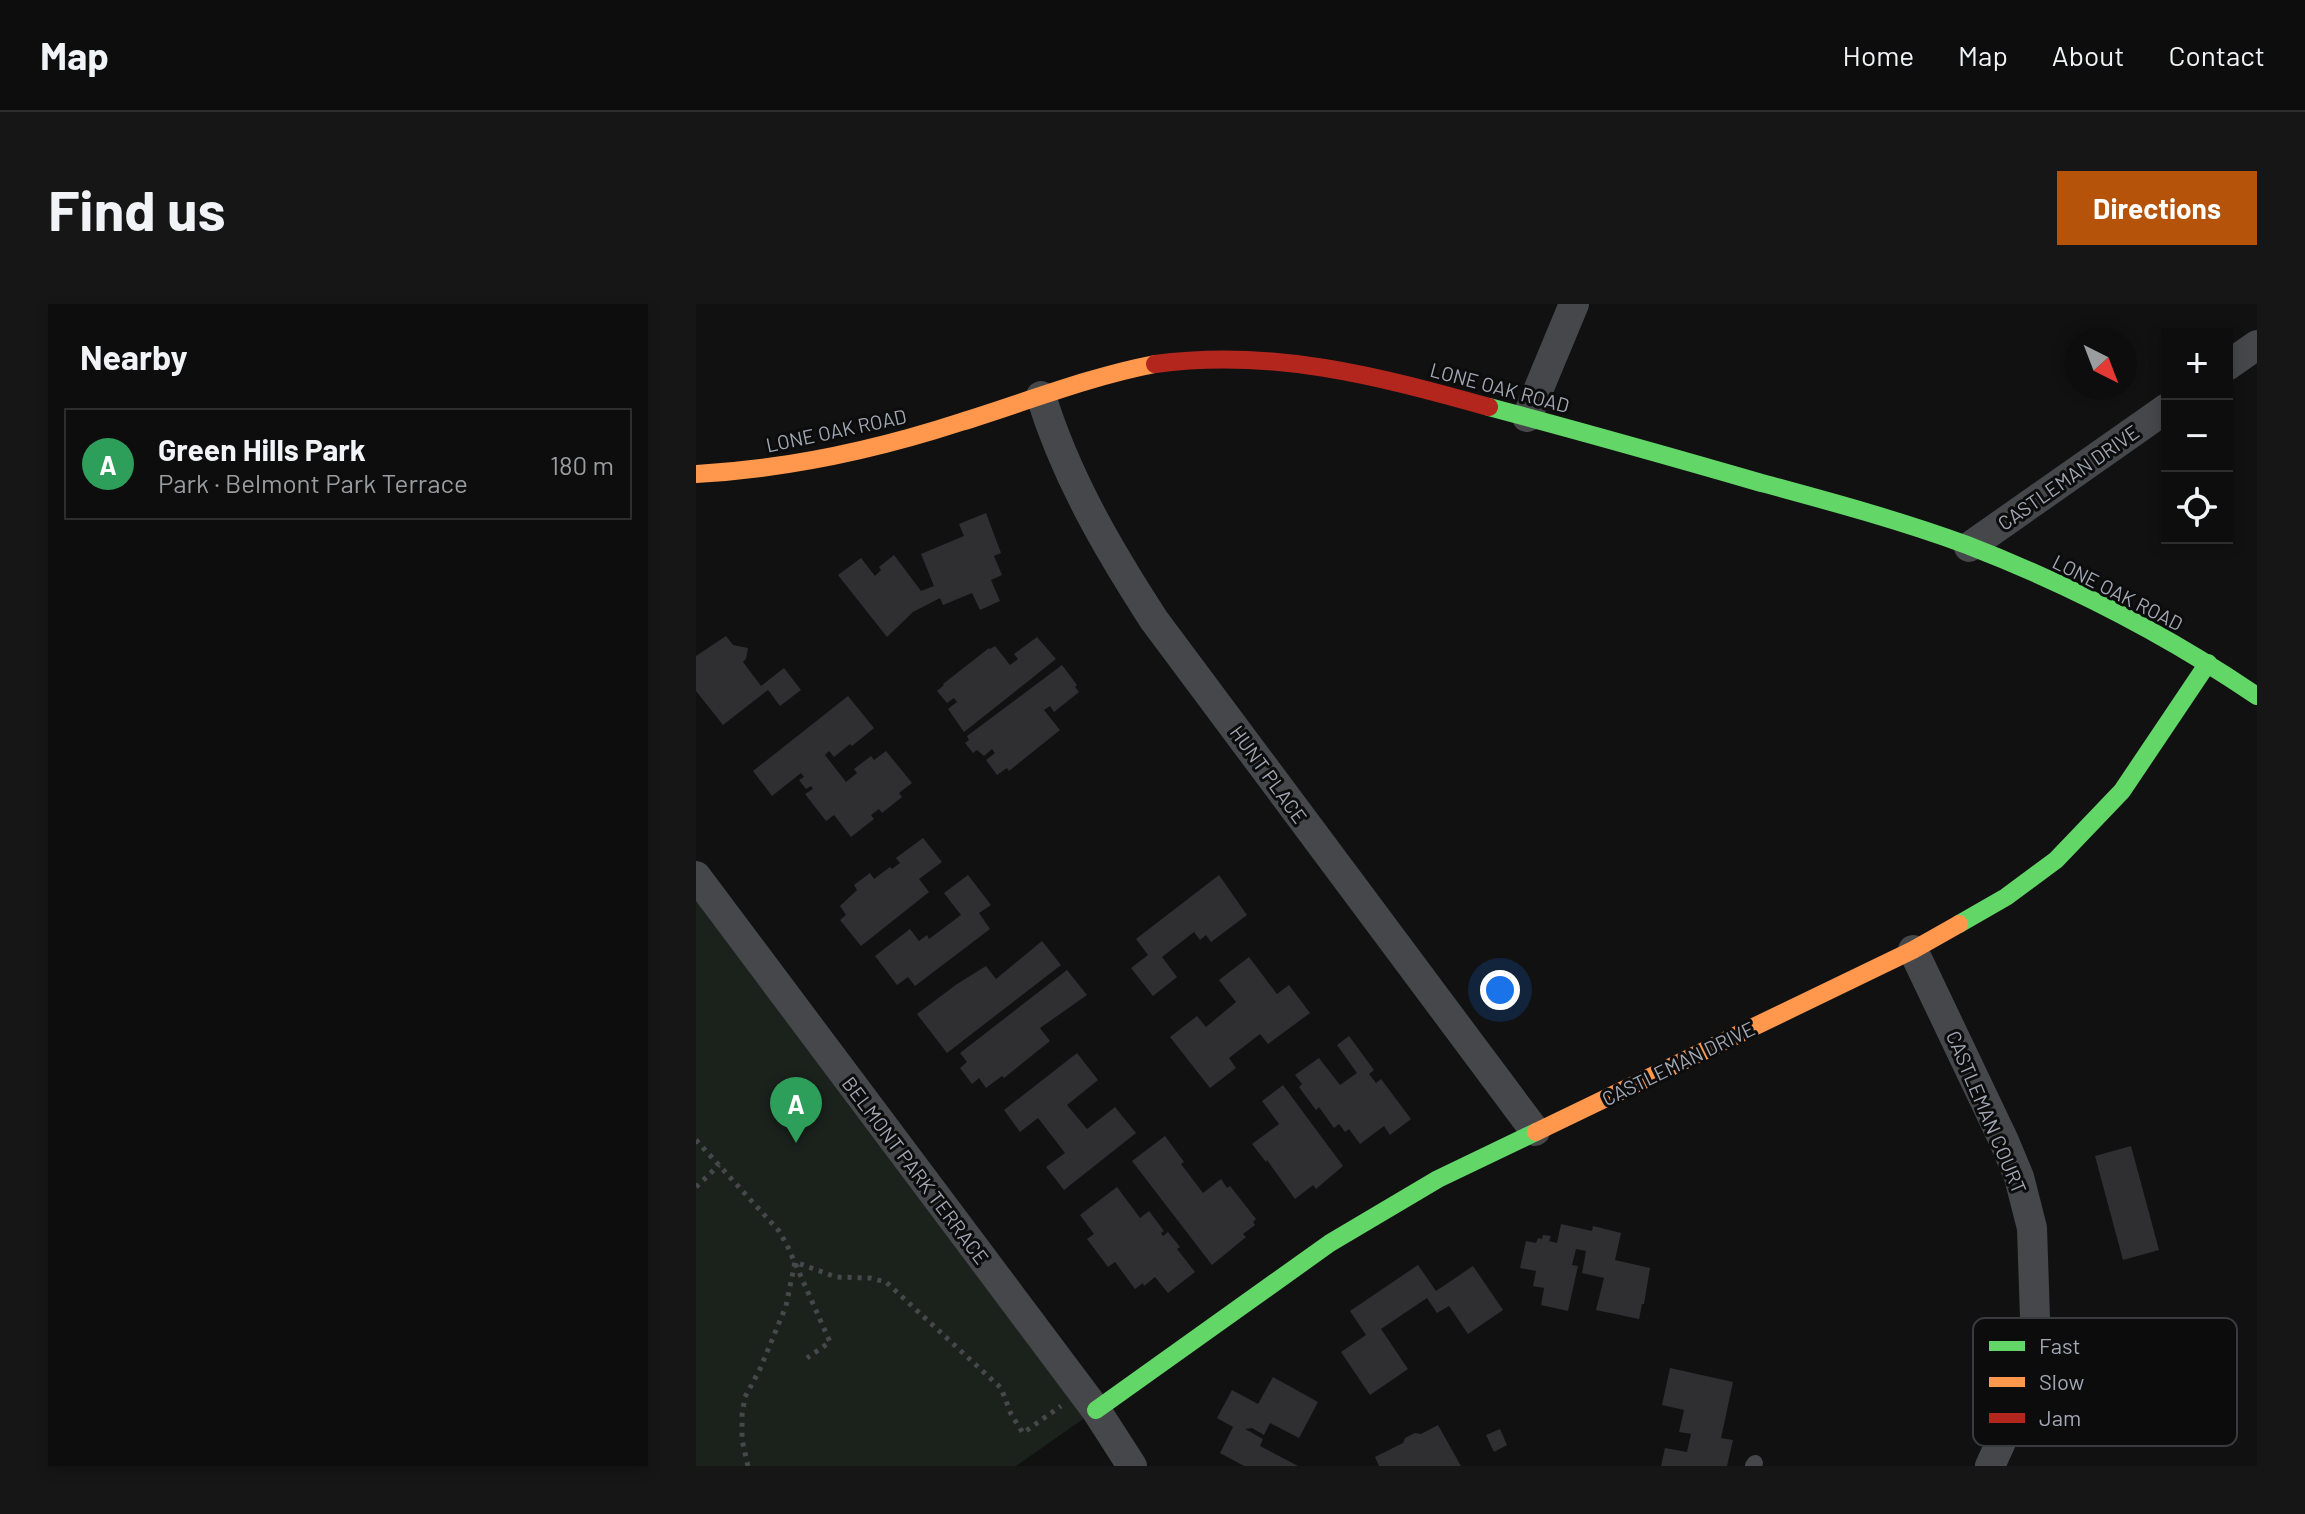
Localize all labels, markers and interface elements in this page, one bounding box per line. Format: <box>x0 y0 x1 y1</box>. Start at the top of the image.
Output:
text: Map <box>40 32 109 78</box>
text: Home <box>1843 38 1914 72</box>
text: Map <box>1958 38 2008 72</box>
text: About <box>2052 38 2124 72</box>
text: Contact <box>2168 38 2265 72</box>
button: Directions <box>2057 171 2257 245</box>
text: Find us <box>48 175 226 242</box>
north arrow <box>2065 328 2137 400</box>
map controls <box>2161 328 2233 544</box>
button: + <box>2161 328 2233 400</box>
text: Nearby <box>80 336 188 377</box>
street label: LONE OAK ROAD <box>1428 357 1572 417</box>
button: − <box>2161 400 2233 472</box>
street label: LONE OAK ROAD <box>764 403 908 457</box>
street label: CASTLEMAN DRIVE <box>1993 419 2143 535</box>
text: Green Hills Park <box>158 431 366 467</box>
text: A <box>99 449 117 480</box>
text: 180 m <box>550 449 614 480</box>
text: Park · Belmont Park Terrace <box>158 467 468 498</box>
button: locate <box>2161 472 2233 544</box>
street label: LONE OAK ROAD <box>2049 549 2187 635</box>
street label: HUNT PLACE <box>1225 720 1313 828</box>
your location <box>1480 970 1520 1010</box>
street label: CASTLEMAN DRIVE <box>1598 1016 1758 1110</box>
street label: CASTLEMAN COURT <box>1942 1027 2032 1197</box>
street label: BELMONT PARK TERRACE <box>838 1072 994 1268</box>
pin: A <box>770 1077 822 1143</box>
legend <box>1973 1318 2237 1446</box>
text: Fast <box>2039 1332 2081 1358</box>
text: Slow <box>2039 1368 2084 1394</box>
text: Jam <box>2039 1404 2081 1430</box>

